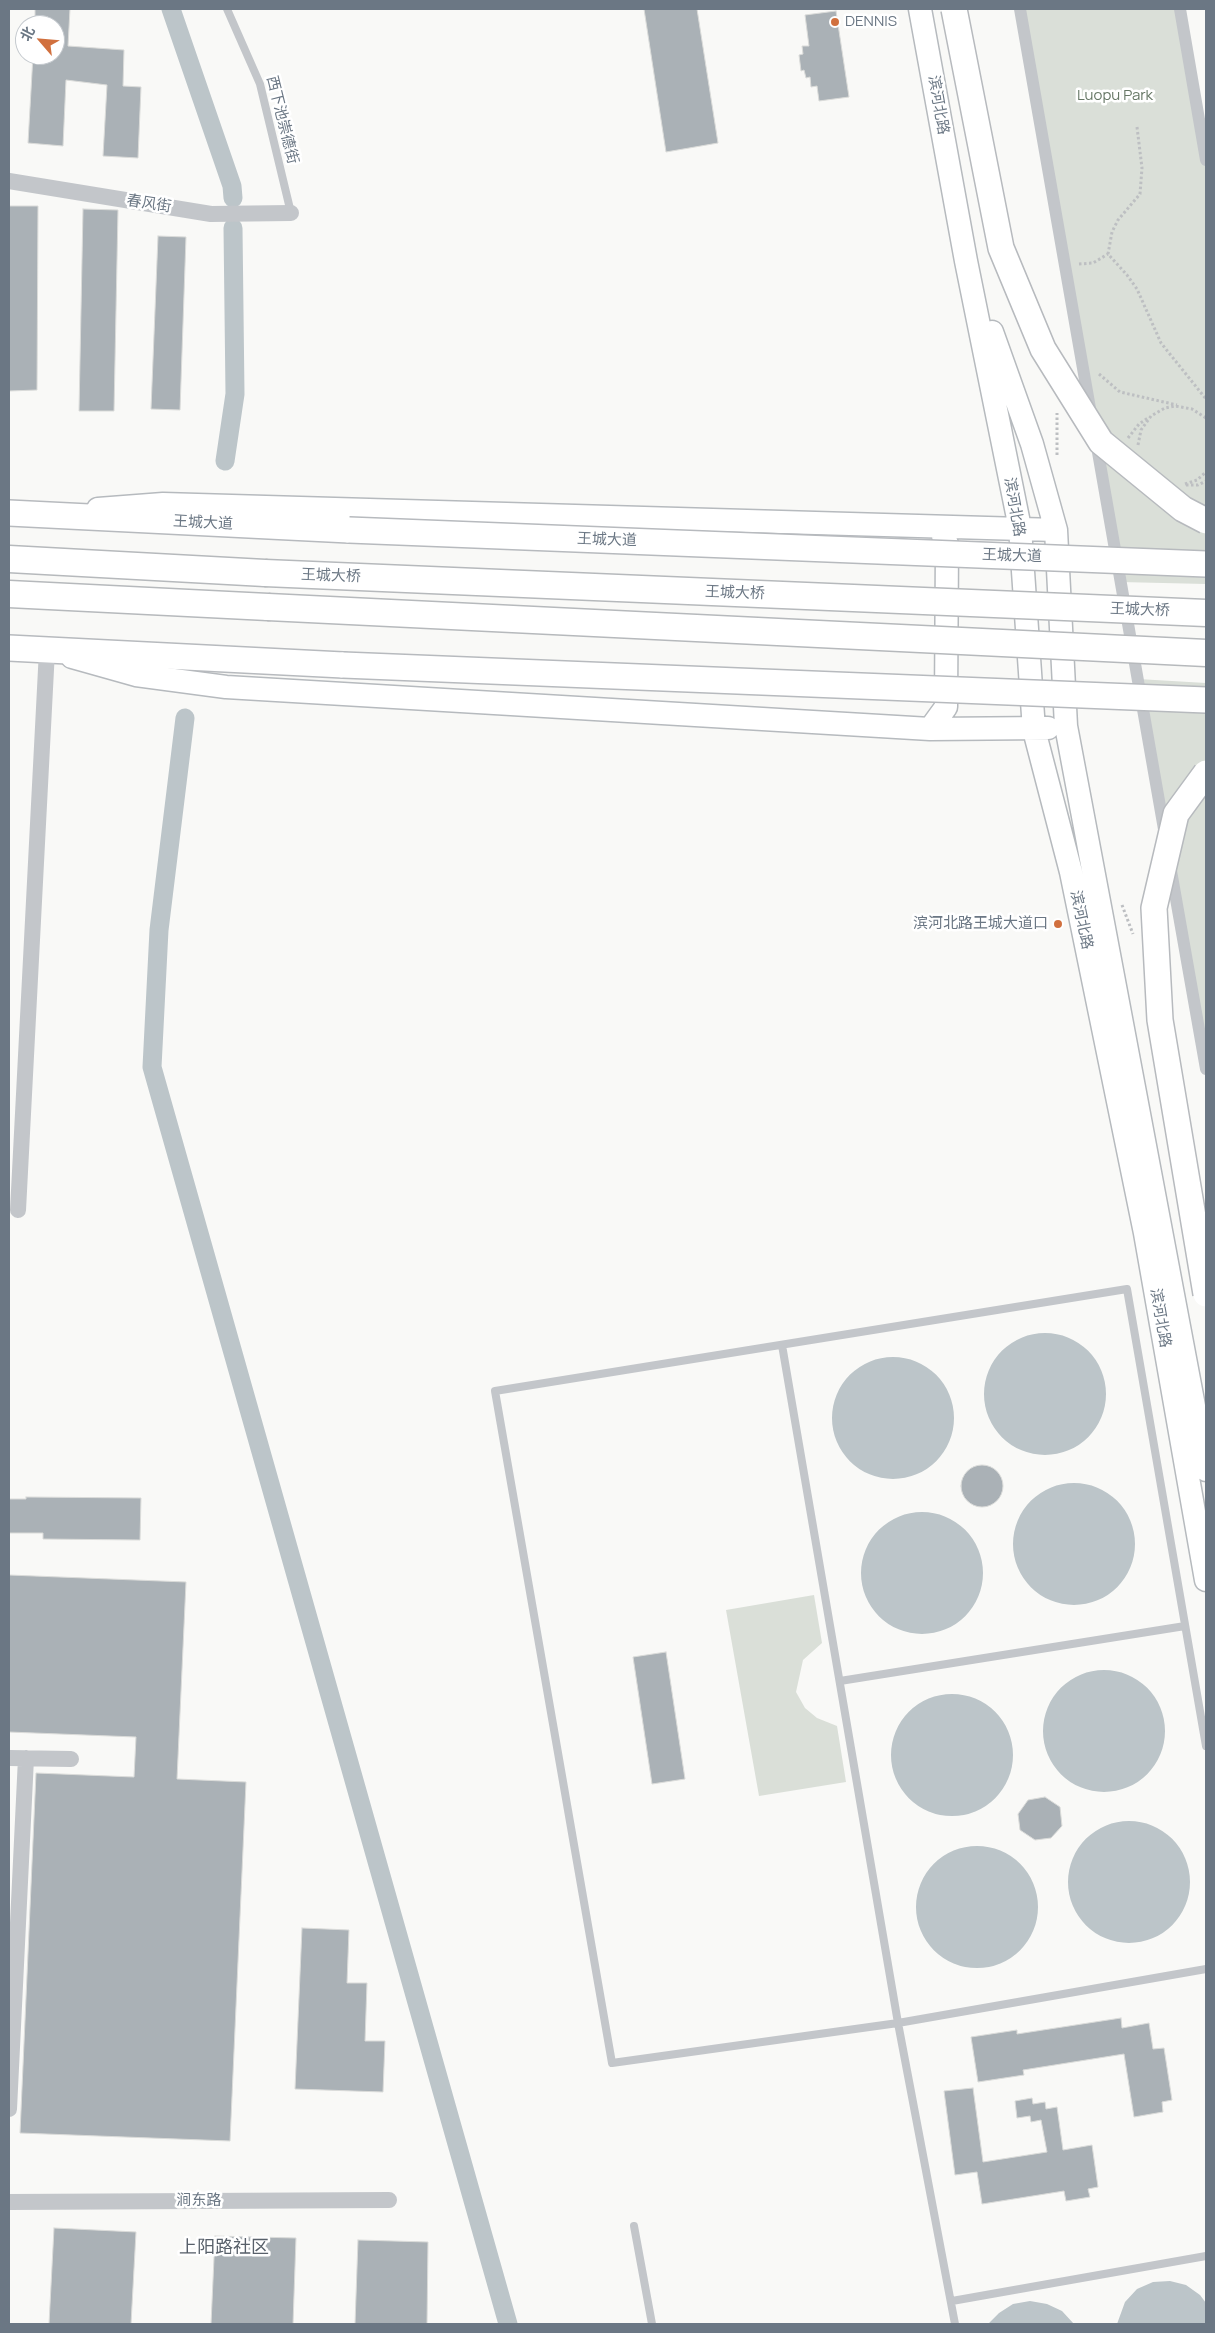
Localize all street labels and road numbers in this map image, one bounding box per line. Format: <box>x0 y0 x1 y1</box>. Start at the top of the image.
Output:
street label: 西下池崇德街 <box>262 74 302 166</box>
street label: 滨河北路 <box>924 74 952 136</box>
street label: 春风街 <box>125 192 173 216</box>
street label: 滨河北路 <box>1000 476 1028 538</box>
street label: 王城大道 <box>173 512 233 534</box>
street label: 王城大道 <box>577 530 637 550</box>
street label: 王城大道 <box>982 546 1042 566</box>
street label: 王城大桥 <box>301 566 361 586</box>
street label: 王城大桥 <box>705 583 765 603</box>
street label: 王城大桥 <box>1110 600 1170 620</box>
street label: 滨河北路 <box>1066 889 1096 951</box>
street label: 滨河北路 <box>1146 1287 1174 1349</box>
street label: 涧东路 <box>177 2192 221 2210</box>

